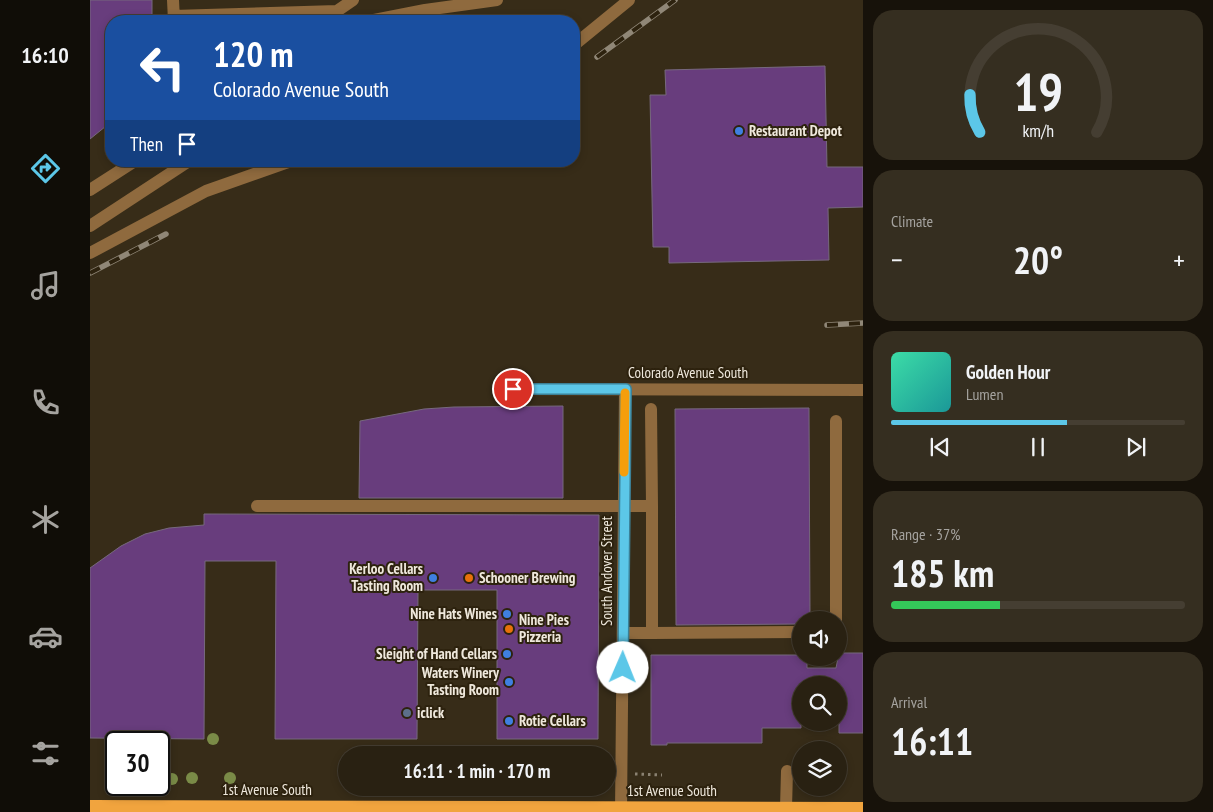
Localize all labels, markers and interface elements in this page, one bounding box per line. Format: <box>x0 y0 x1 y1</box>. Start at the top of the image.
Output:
text: 120 m <box>213 31 294 77</box>
icon: left <box>130 35 195 100</box>
text: 16:10 <box>21 41 69 69</box>
text: 19 <box>1013 58 1063 125</box>
text: Colorado Avenue South <box>213 75 389 103</box>
text: km/h <box>1022 119 1054 142</box>
place label: Restaurant Depot <box>749 121 842 140</box>
marker: Restaurant Depot <box>733 125 745 137</box>
icon: arrive <box>173 130 201 158</box>
text: Then <box>130 132 163 156</box>
icon: directions <box>28 151 63 186</box>
text: Climate <box>891 211 933 231</box>
text: 20° <box>1013 235 1063 284</box>
text: − <box>891 241 903 278</box>
text: + <box>1173 241 1185 278</box>
icon: music <box>28 268 63 303</box>
text: Golden Hour <box>966 360 1050 384</box>
street label: Colorado Avenue South <box>628 363 748 382</box>
pin <box>492 368 534 410</box>
icon: arrive <box>499 375 527 403</box>
text: Lumen <box>966 384 1003 404</box>
icon: phone <box>28 385 63 420</box>
icon: previous <box>926 433 954 461</box>
icon: pause <box>1024 433 1052 461</box>
icon: next <box>1122 433 1150 461</box>
icon: climate <box>28 502 63 537</box>
street label: South Andover Street <box>597 516 616 626</box>
text: Range · 37% <box>891 524 960 544</box>
text: 185 km <box>891 548 994 597</box>
place label: Kerloo Cellars Tasting Room <box>349 559 423 595</box>
place label: Schooner Brewing <box>479 568 576 587</box>
marker: Kerloo Cellars Tasting Room <box>427 572 439 584</box>
marker: Schooner Brewing <box>463 572 475 584</box>
place label: Nine Hats Wines <box>410 604 497 623</box>
marker: Nine Hats Wines <box>501 608 513 620</box>
place label: Nine Pies Pizzeria <box>519 610 569 646</box>
map controls <box>792 611 847 796</box>
button: sound <box>792 611 847 666</box>
icon: car <box>28 619 63 654</box>
marker: Nine Pies Pizzeria <box>503 623 515 635</box>
position arrow <box>596 641 648 693</box>
place label: Sleight of Hand Cellars <box>376 644 497 663</box>
marker: Sleight of Hand Cellars <box>501 648 513 660</box>
place label: Waters Winery Tasting Room <box>421 663 500 699</box>
marker: Waters Winery Tasting Room <box>503 676 515 688</box>
button: search <box>792 676 847 731</box>
text: Arrival <box>891 692 927 712</box>
place label: iclick <box>417 703 445 722</box>
marker: iclick <box>401 707 413 719</box>
place label: Rotie Cellars <box>519 711 586 730</box>
marker: Rotie Cellars <box>503 715 515 727</box>
text: 16:11 <box>891 716 973 765</box>
speed limit sign: 30 <box>105 731 170 796</box>
icon: filters <box>28 736 63 771</box>
button: layers <box>792 741 847 796</box>
text: 16:11 · 1 min · 170 m <box>404 759 550 783</box>
street label: 1st Avenue South <box>222 780 312 799</box>
street label: 1st Avenue South <box>627 781 717 800</box>

